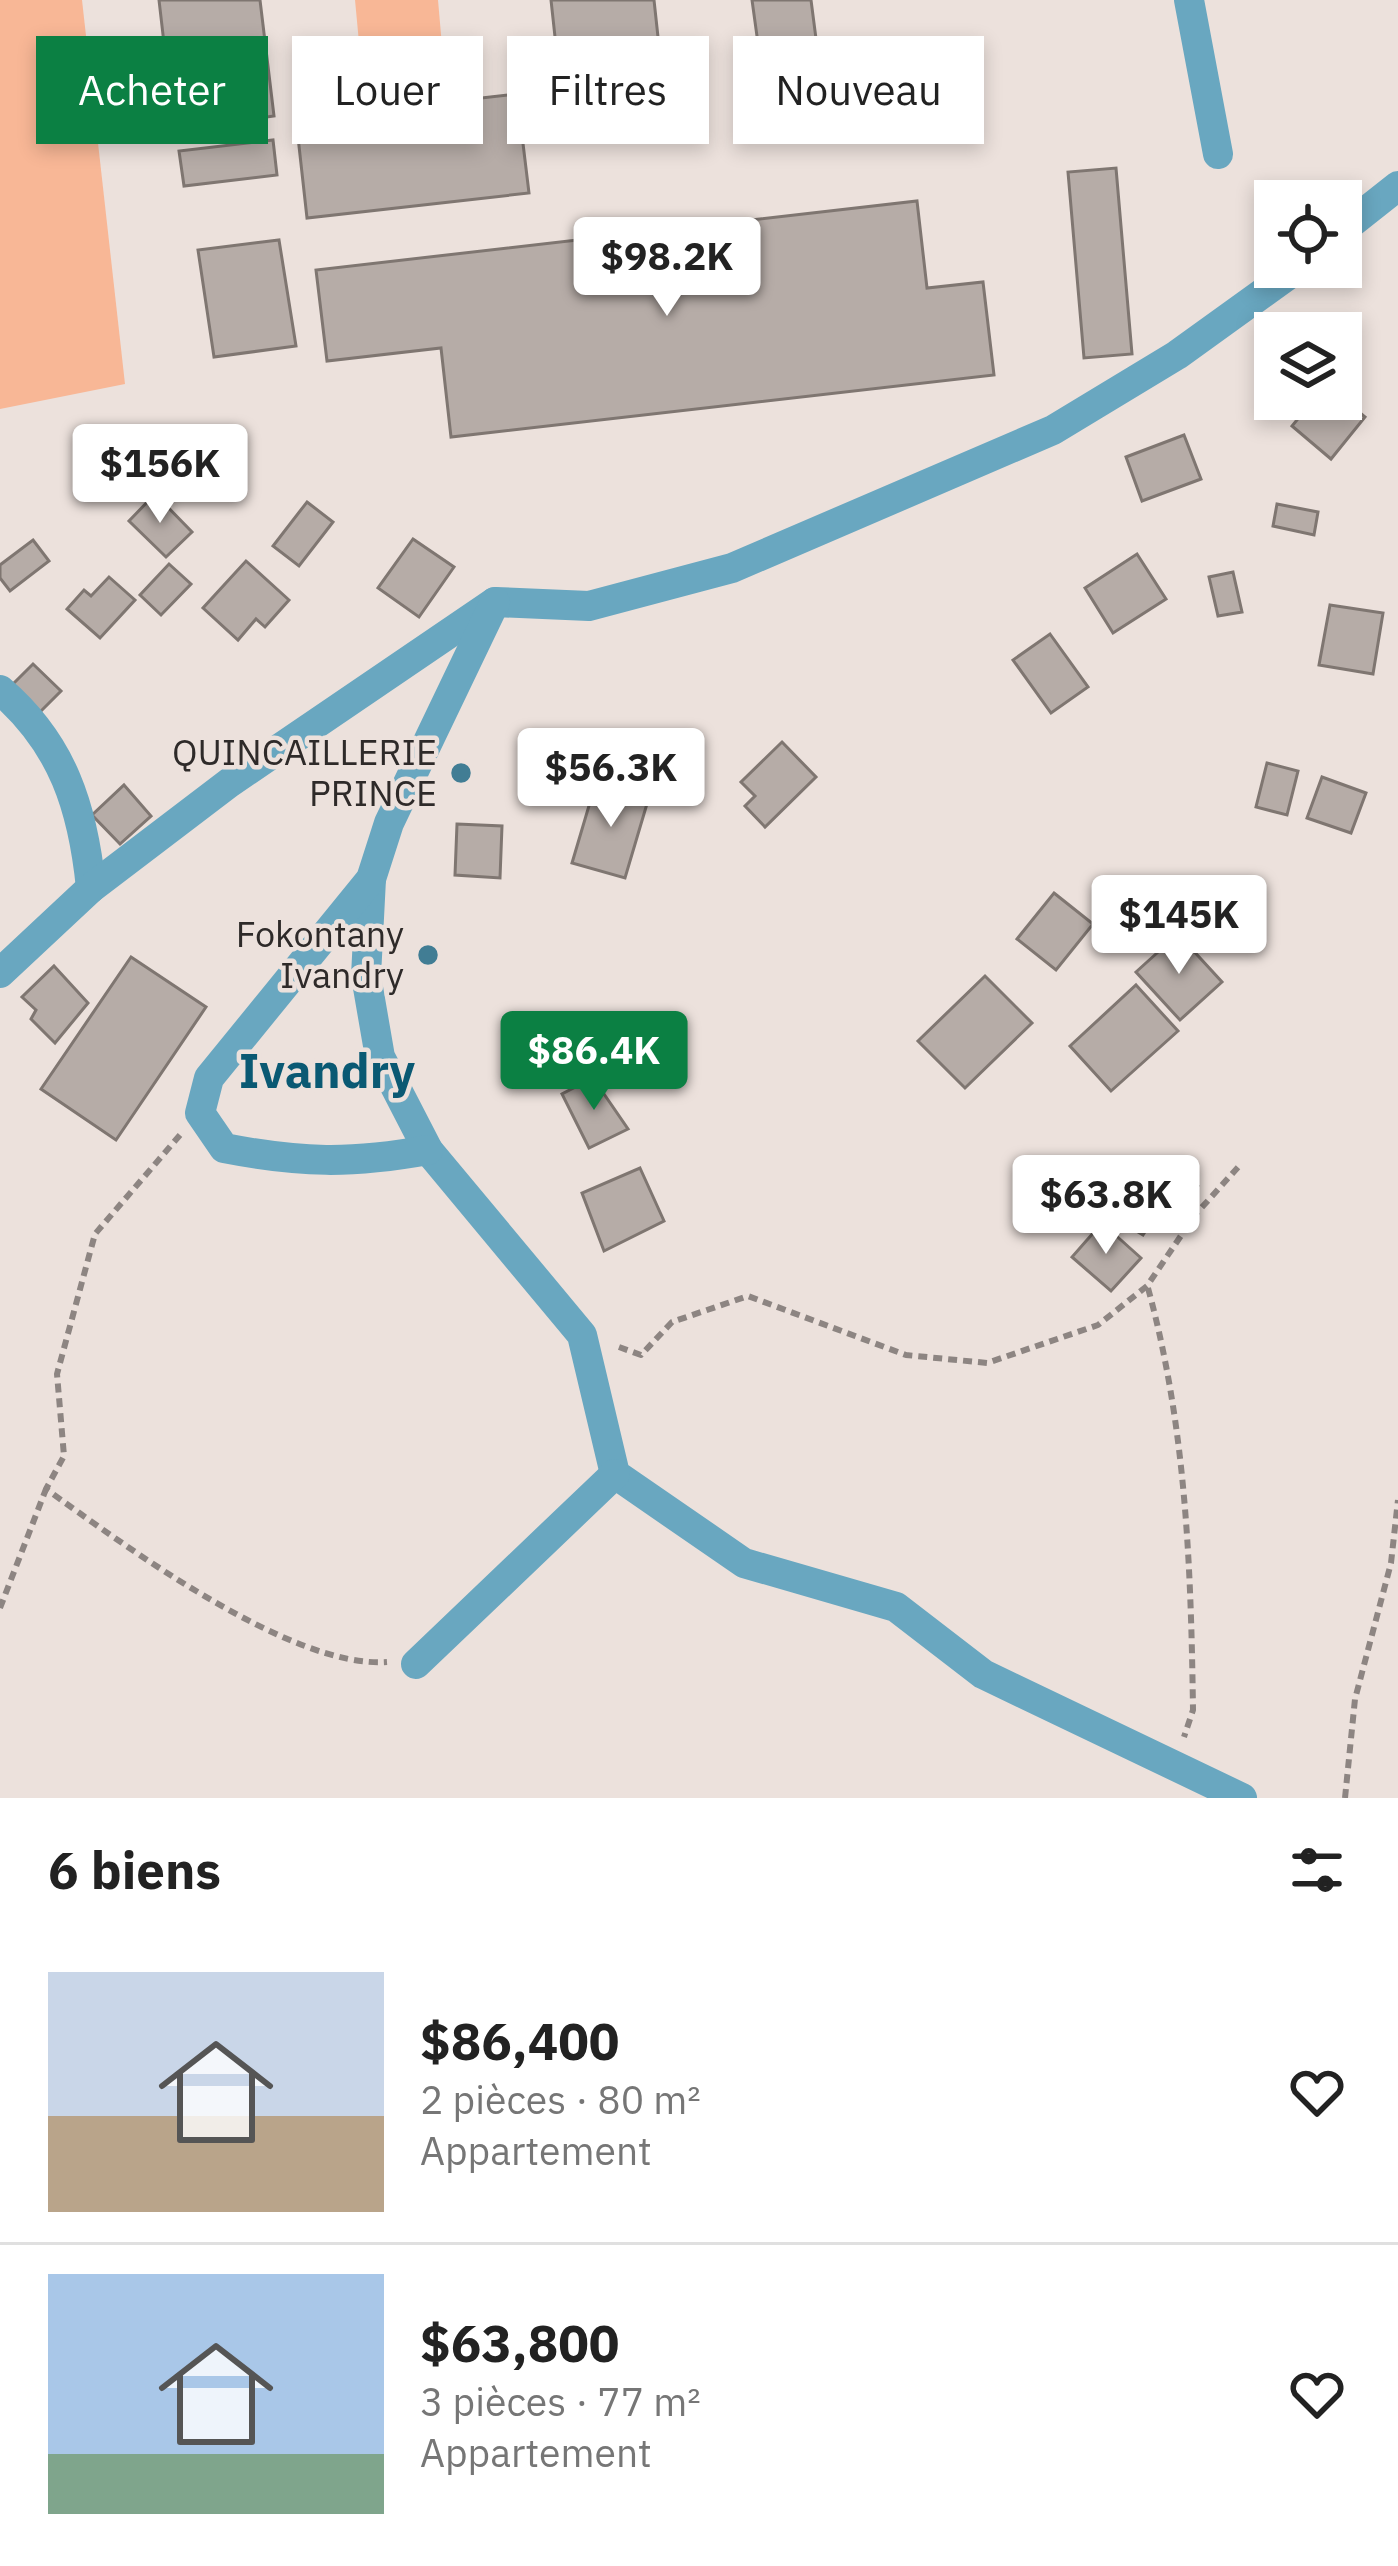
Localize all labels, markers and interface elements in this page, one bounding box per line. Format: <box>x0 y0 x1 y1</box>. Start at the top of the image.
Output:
chip: Acheter <box>36 36 268 144</box>
chip: Louer <box>292 36 483 144</box>
chip: Filtres <box>507 36 709 144</box>
chip: Nouveau <box>733 36 984 144</box>
map controls <box>1254 180 1362 420</box>
button: locate <box>1254 180 1362 288</box>
pin: $98.2K <box>569 217 765 319</box>
text: $98.2K <box>601 230 733 281</box>
button: layers <box>1254 312 1362 420</box>
pin: $156K <box>76 424 244 526</box>
text: $156K <box>100 437 220 488</box>
place label: QUINCAILLERIE PRINCE <box>172 728 437 816</box>
pin: $56.3K <box>513 728 709 830</box>
text: $56.3K <box>545 741 677 792</box>
marker: QUINCAILLERIE PRINCE <box>448 760 474 786</box>
pin: $145K <box>1095 875 1263 977</box>
text: $145K <box>1119 888 1239 939</box>
place label: Fokontany Ivandry <box>236 910 404 998</box>
marker: Fokontany Ivandry <box>415 942 441 968</box>
pin: $86.4K <box>496 1011 692 1113</box>
text: $86.4K <box>528 1024 660 1075</box>
district label: Ivandry <box>239 1039 416 1101</box>
pin: $63.8K <box>1008 1155 1204 1257</box>
text: $63.8K <box>1040 1168 1172 1219</box>
text: 6 biens <box>48 1837 221 1903</box>
icon: filters <box>1284 1837 1350 1903</box>
text: $86,400 <box>420 2008 619 2074</box>
icon: home <box>144 2020 288 2164</box>
icon: heart <box>1284 2059 1350 2125</box>
text: 2 pièces · 80 m² <box>420 2074 701 2125</box>
text: Appartement <box>420 2125 652 2176</box>
text: $63,800 <box>420 2310 619 2376</box>
icon: home <box>144 2322 288 2466</box>
icon: heart <box>1284 2361 1350 2427</box>
text: 3 pièces · 77 m² <box>420 2376 701 2427</box>
text: Appartement <box>420 2427 652 2478</box>

